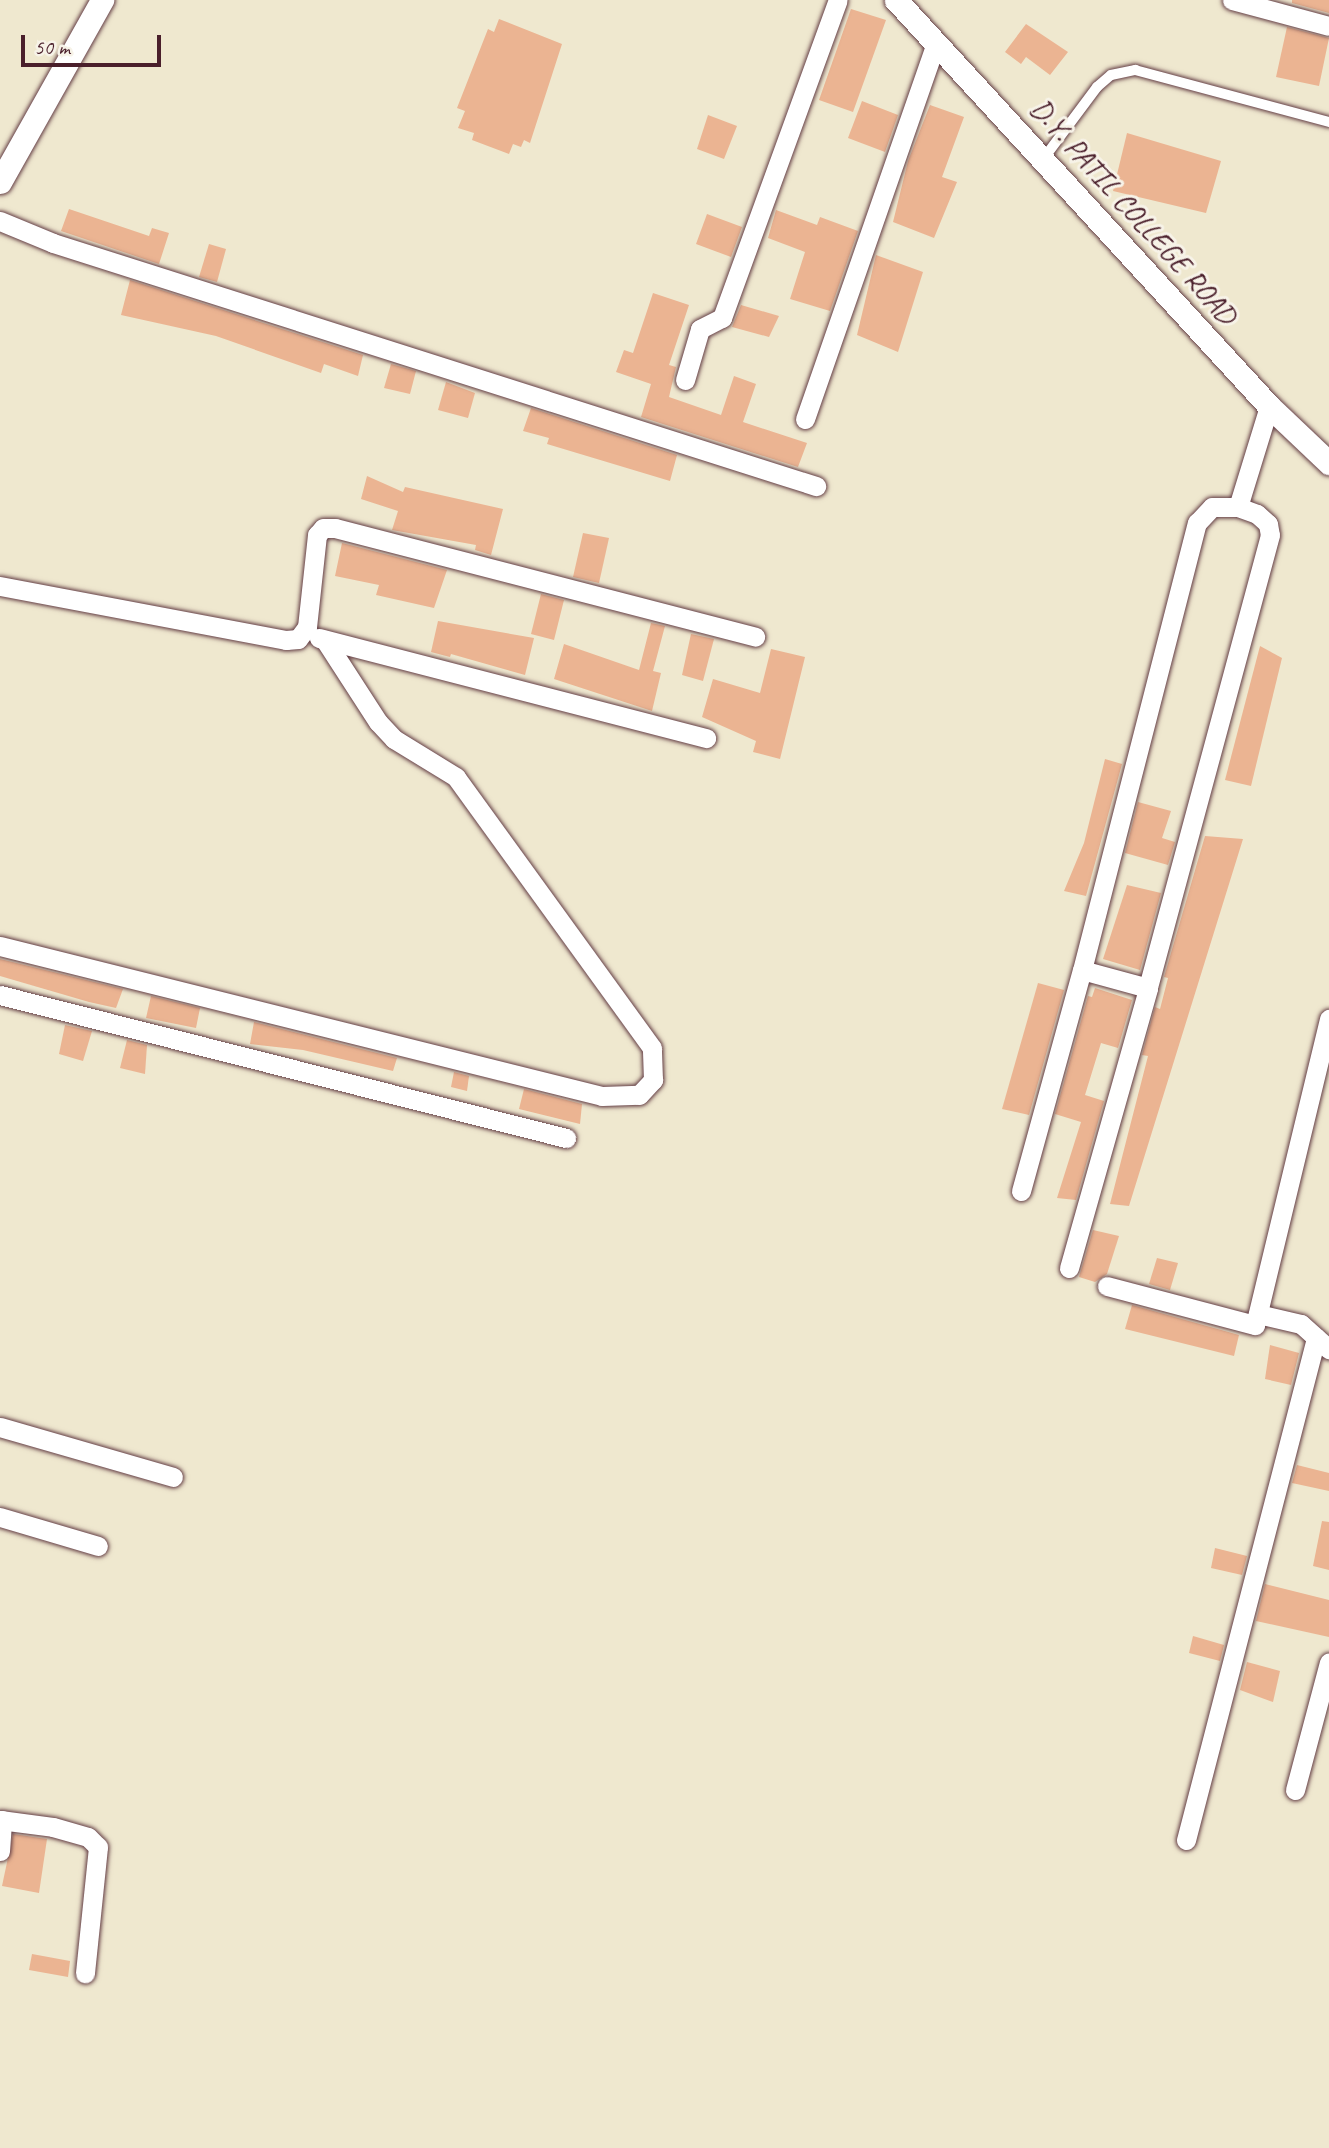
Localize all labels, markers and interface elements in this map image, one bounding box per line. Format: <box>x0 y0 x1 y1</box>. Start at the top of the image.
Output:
scale bar <box>24 21 164 65</box>
text: 50 m <box>34 34 70 60</box>
street label: D.Y. PATIL COLLEGE ROAD <box>1023 90 1245 332</box>

